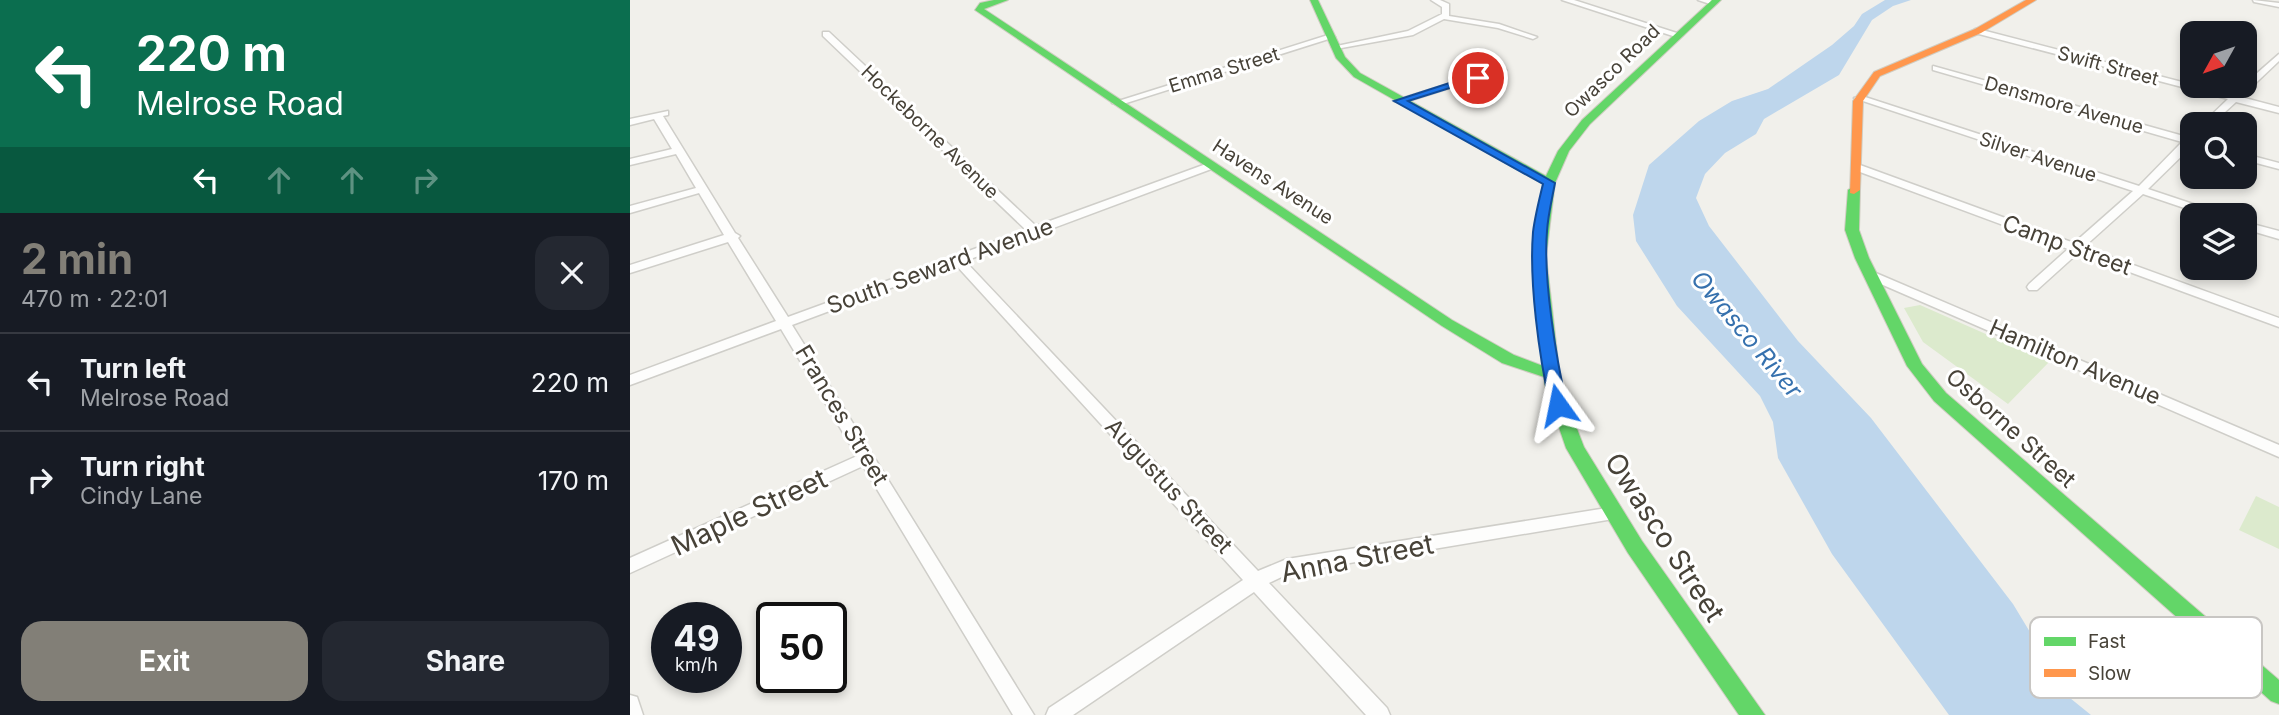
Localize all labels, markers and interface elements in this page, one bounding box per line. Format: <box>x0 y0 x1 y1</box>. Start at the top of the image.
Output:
street label: Owasco Road <box>1559 20 1665 122</box>
north arrow <box>2180 21 2258 98</box>
map controls <box>2180 21 2257 280</box>
text: 220 m <box>136 24 287 83</box>
icon: left <box>21 28 112 119</box>
street label: Swift Street <box>2055 41 2161 91</box>
street label: Emma Street <box>1166 42 1282 98</box>
pin <box>1448 48 1508 108</box>
icon: arrive <box>1459 59 1497 97</box>
street label: Hockeborne Avenue <box>856 60 1004 204</box>
street label: Densmore Avenue <box>1982 71 2146 139</box>
text: Melrose Road <box>136 84 344 123</box>
button: search <box>2180 112 2257 189</box>
street label: Silver Avenue <box>1976 127 2100 187</box>
street label: Havens Avenue <box>1208 134 1338 230</box>
icon: left <box>187 161 225 199</box>
icon: ahead <box>260 161 298 199</box>
icon: ahead <box>333 161 371 199</box>
icon: right <box>406 161 444 199</box>
button: layers <box>2180 203 2257 280</box>
street label: Camp Street <box>1999 209 2136 281</box>
street label: South Seward Avenue <box>823 212 1057 320</box>
text: 2 min <box>21 233 133 284</box>
button: close <box>535 236 609 310</box>
water label: Owasco River <box>1685 265 1809 404</box>
text: 470 m · 22:01 <box>21 285 168 313</box>
street label: Hamilton Avenue <box>1985 313 2165 411</box>
street label: Frances Street <box>789 340 895 490</box>
text: Turn left <box>80 353 186 384</box>
street label: Osborne Street <box>1940 362 2082 494</box>
icon: left <box>21 363 59 401</box>
text: 220 m <box>531 367 609 398</box>
position arrow <box>1521 368 1595 442</box>
text: Melrose Road <box>80 384 229 412</box>
street label: Augustus Street <box>1099 413 1239 560</box>
street label: Owasco Street <box>1598 446 1732 628</box>
text: Turn right <box>80 451 205 482</box>
icon: right <box>21 461 59 499</box>
street label: Maple Street <box>666 461 832 563</box>
text: 170 m <box>538 465 609 496</box>
text: Cindy Lane <box>80 482 202 510</box>
street label: Anna Street <box>1278 527 1436 589</box>
speed limit sign: 50 <box>756 602 847 693</box>
text: 49 <box>673 617 720 659</box>
legend <box>2030 617 2262 698</box>
button: Exit <box>21 621 308 701</box>
button: Share <box>322 621 609 701</box>
text: Fast <box>2088 630 2126 653</box>
text: km/h <box>675 654 718 675</box>
text: Slow <box>2088 662 2131 685</box>

